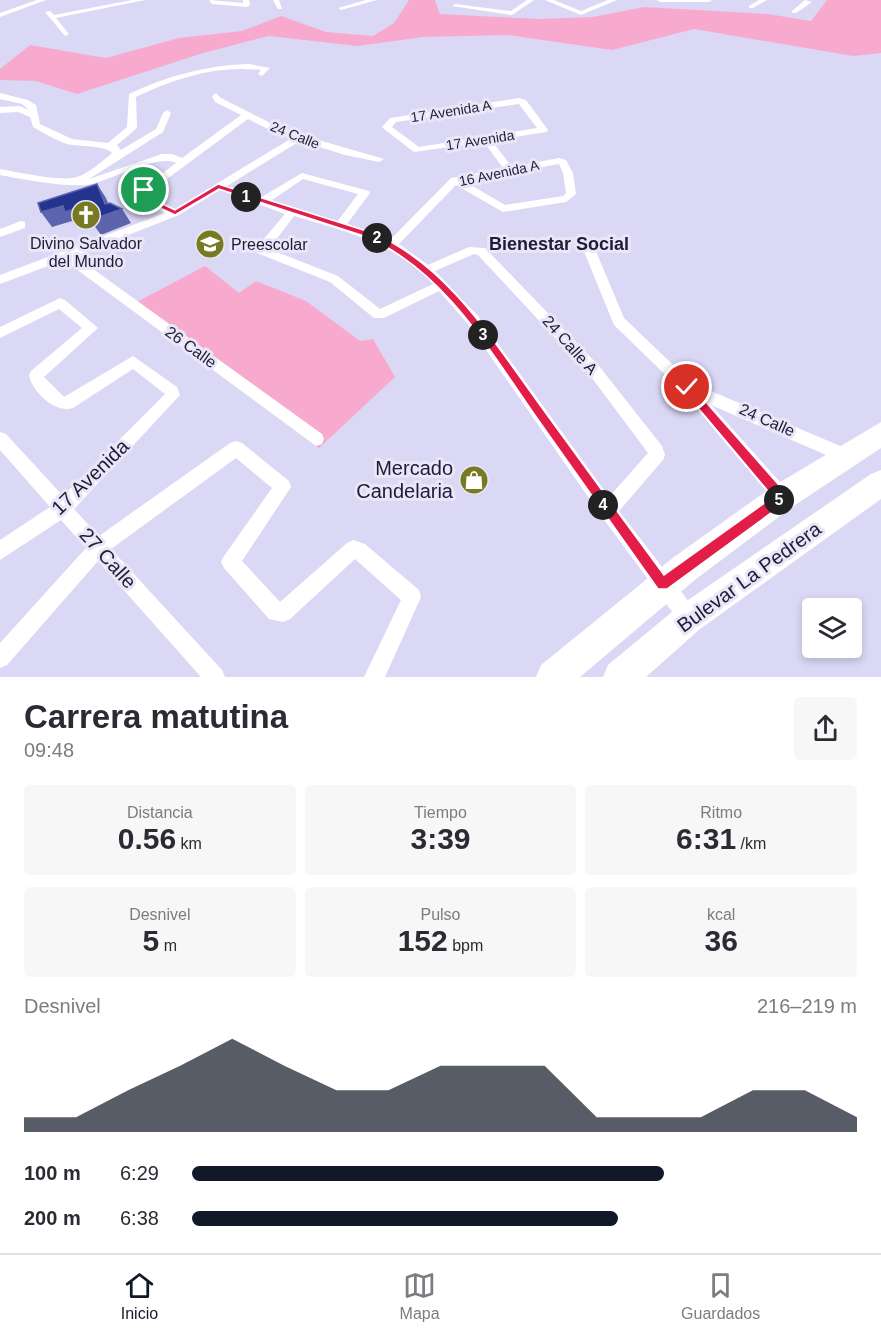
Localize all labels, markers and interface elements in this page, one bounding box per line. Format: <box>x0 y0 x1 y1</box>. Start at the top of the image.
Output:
street label: 17 Avenida A <box>410 97 493 125</box>
street label: 24 Calle <box>268 118 322 152</box>
street label: 17 Avenida <box>445 127 516 153</box>
street label: 16 Avenida A <box>457 157 541 189</box>
pin <box>118 164 169 215</box>
icon: arrive <box>127 173 160 206</box>
pin: 1 <box>231 182 261 212</box>
text: 1 <box>242 188 250 205</box>
church icon: Divino Salvador del Mundo <box>70 199 102 231</box>
pin: 2 <box>362 223 392 253</box>
school or university icon: Preescolar <box>194 228 226 260</box>
text: 2 <box>373 229 381 246</box>
district label: Bienestar Social <box>489 234 629 254</box>
place label: Divino Salvador del Mundo <box>30 235 143 270</box>
place label: Preescolar <box>231 236 308 253</box>
street label: 24 Calle A <box>539 312 601 378</box>
pin: 3 <box>468 320 498 350</box>
street label: 26 Calle <box>162 323 220 371</box>
text: 3 <box>479 326 487 343</box>
pin <box>661 361 712 412</box>
icon: check <box>670 370 703 403</box>
street label: 24 Calle <box>737 400 797 440</box>
street label: 17 Avenida <box>47 434 134 519</box>
place label: Mercado Candelaria <box>356 457 454 502</box>
shop icon: Mercado Candelaria <box>458 464 490 496</box>
pin: 5 <box>764 485 794 515</box>
pin: 4 <box>588 490 618 520</box>
text: 5 <box>775 491 783 508</box>
text: 4 <box>599 496 607 513</box>
street label: Bulevar La Pedrera <box>673 517 826 637</box>
street label: 27 Calle <box>75 523 141 593</box>
map controls <box>802 598 862 658</box>
button: layers <box>802 598 862 658</box>
button: share <box>794 697 857 760</box>
text: Carrera matutina <box>24 698 288 735</box>
text: 09:48 <box>24 739 74 761</box>
text: Distancia <box>127 804 193 821</box>
text: Tiempo <box>414 804 467 821</box>
text: Ritmo <box>700 804 742 821</box>
text: 0.56 <box>118 822 176 855</box>
text: 3:39 <box>410 822 471 855</box>
text: 6:31 <box>676 822 736 855</box>
text: km <box>176 835 202 852</box>
text: /km <box>736 835 766 852</box>
text: Desnivel <box>129 906 191 923</box>
text: Pulso <box>420 906 461 923</box>
text: kcal <box>707 906 735 923</box>
text: 5 <box>143 924 159 957</box>
text: 152 <box>398 924 448 957</box>
text: 36 <box>704 924 738 957</box>
text: m <box>159 937 177 954</box>
text: bpm <box>448 937 483 954</box>
text: Desnivel <box>24 995 101 1017</box>
text: 216–219 m <box>757 995 857 1017</box>
text: 100 m <box>24 1162 81 1184</box>
text: 6:29 <box>120 1162 159 1184</box>
text: 200 m <box>24 1207 81 1229</box>
text: 6:38 <box>120 1207 159 1229</box>
tab: Inicio <box>121 1269 158 1323</box>
tab: Mapa <box>400 1269 440 1323</box>
tab: Guardados <box>681 1269 760 1323</box>

